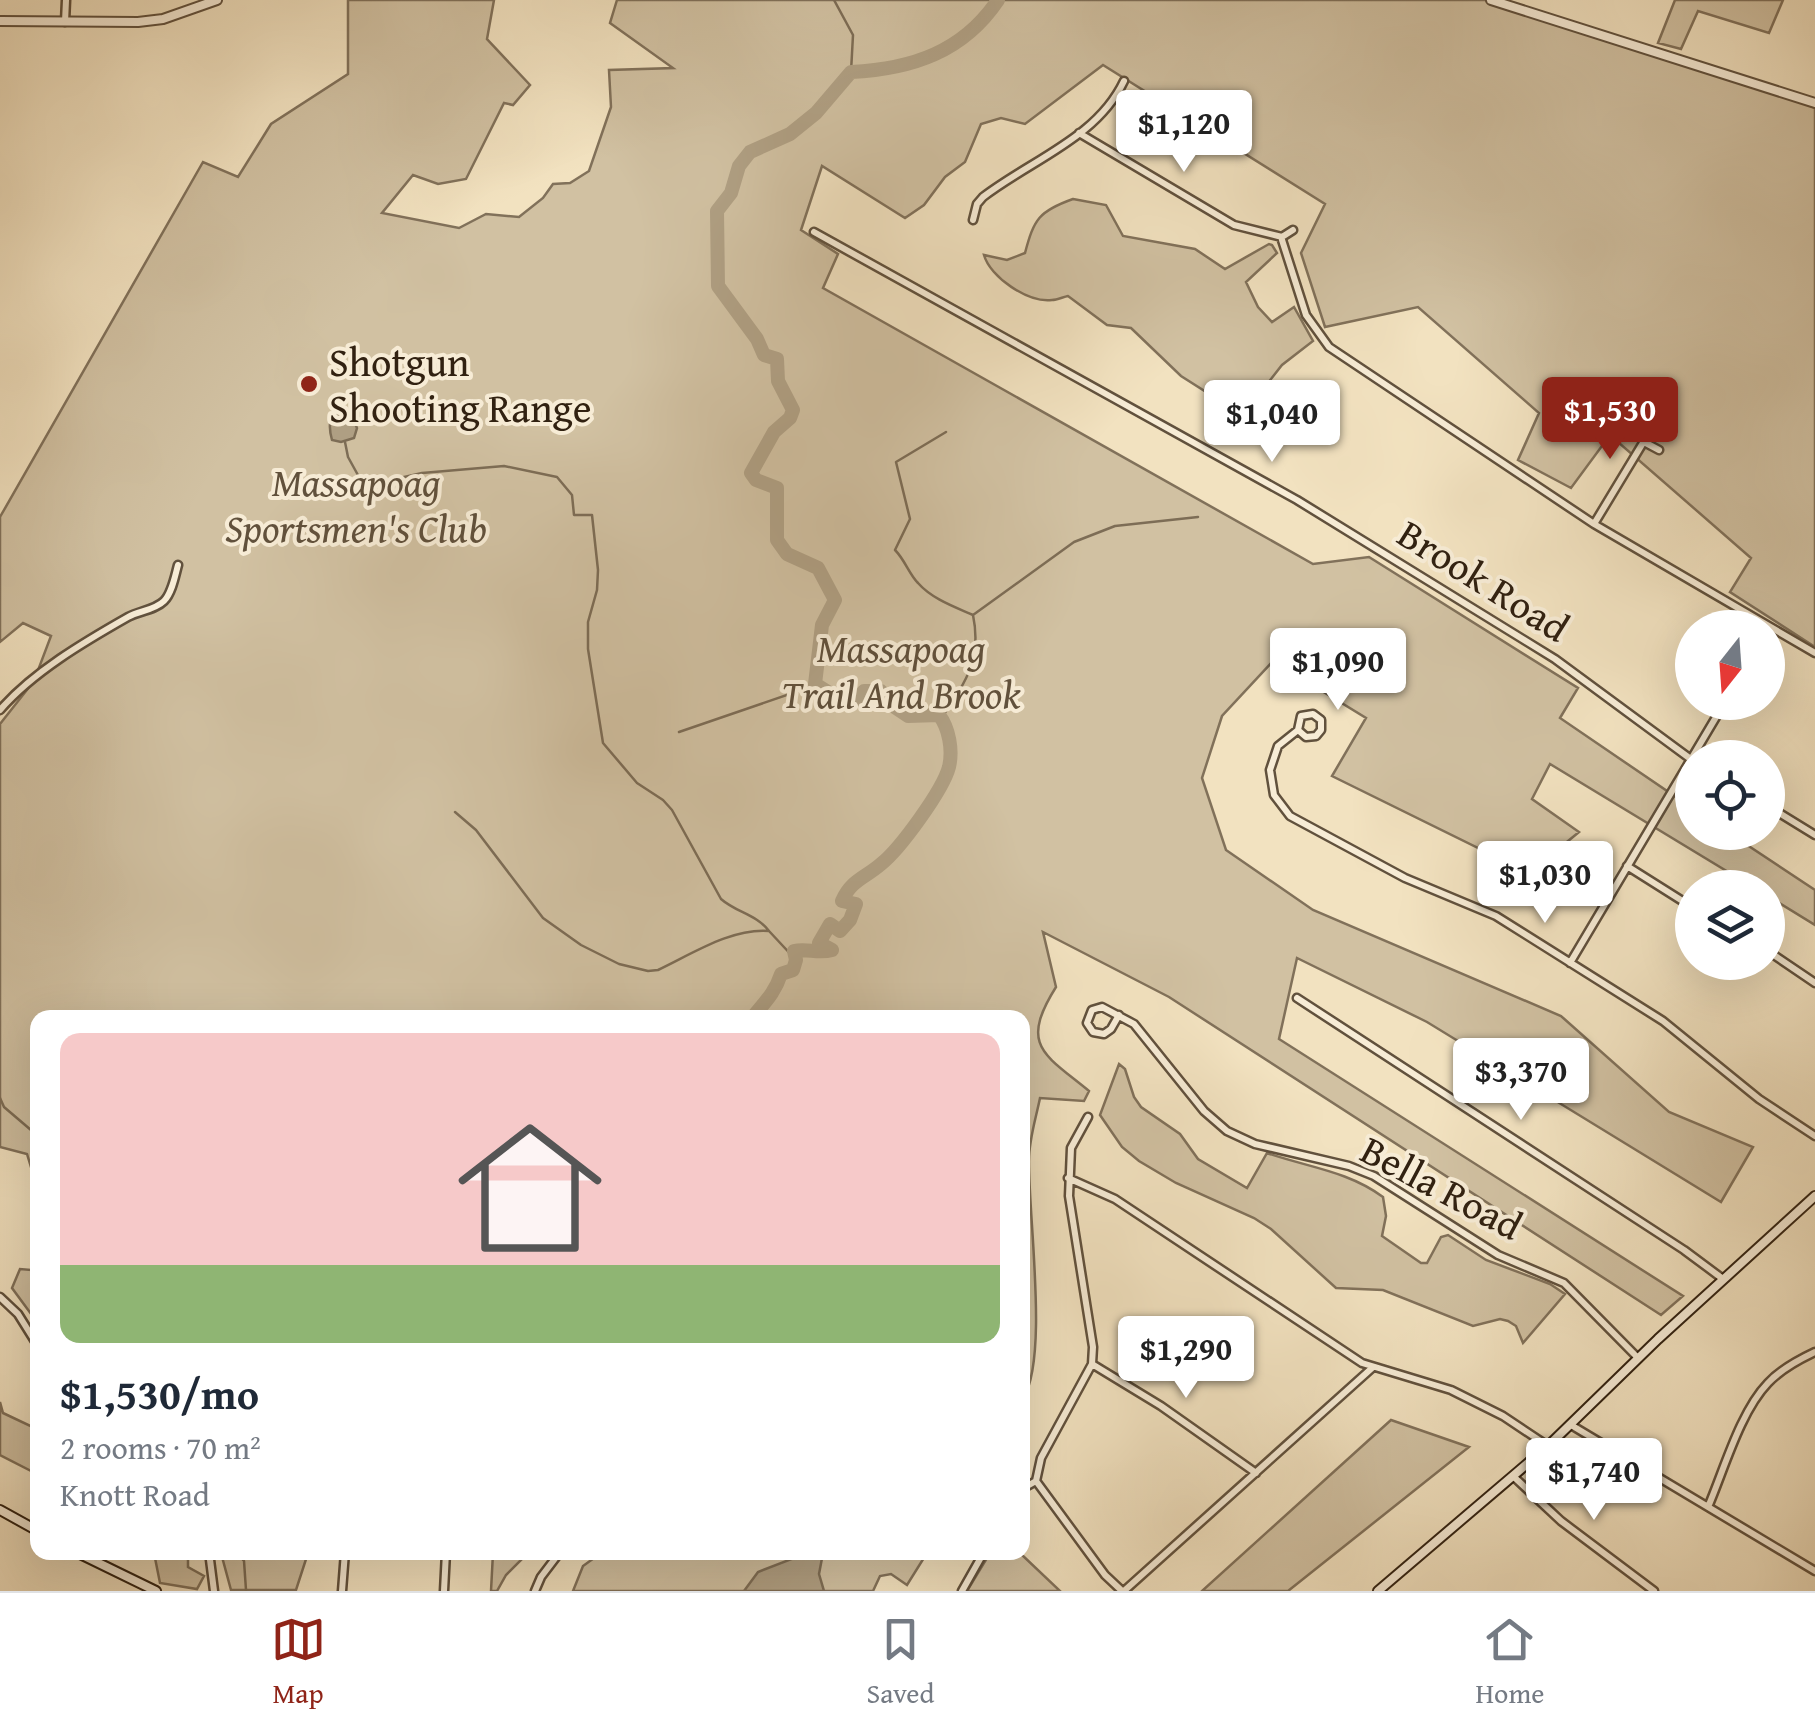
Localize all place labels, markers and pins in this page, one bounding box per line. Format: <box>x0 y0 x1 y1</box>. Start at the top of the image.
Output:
pin: $1,120 <box>1103 90 1265 175</box>
place label: Shotgun Shooting Range <box>329 332 591 437</box>
marker: Shotgun Shooting Range <box>298 373 320 395</box>
pin: $1,530 <box>1529 377 1691 462</box>
pin: $1,040 <box>1191 380 1353 465</box>
pin: $1,090 <box>1257 628 1419 713</box>
pin: $1,030 <box>1464 841 1626 926</box>
pin: $3,370 <box>1440 1038 1602 1123</box>
pin: $1,290 <box>1105 1316 1267 1401</box>
pin: $1,740 <box>1513 1438 1675 1523</box>

